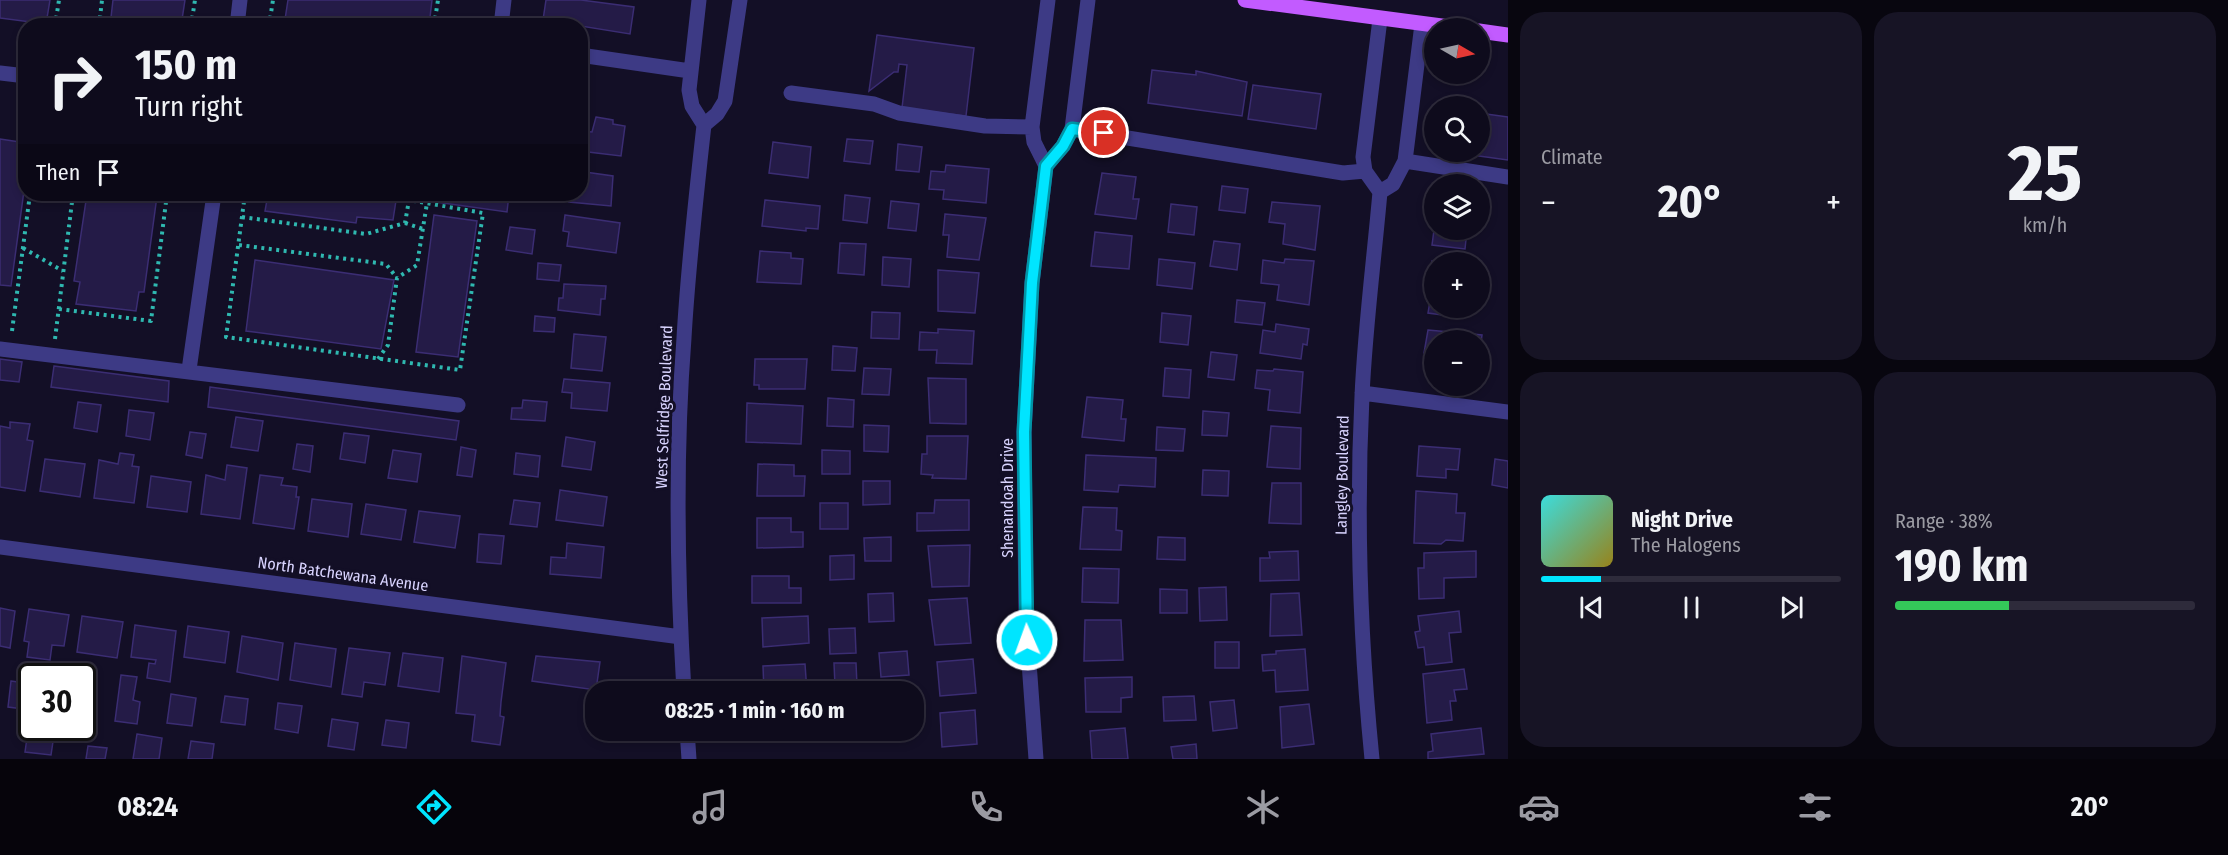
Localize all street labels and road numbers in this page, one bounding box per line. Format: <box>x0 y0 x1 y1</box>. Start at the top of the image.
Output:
street label: West Selfridge Boulevard <box>652 325 676 489</box>
street label: Langley Boulevard <box>1331 415 1353 535</box>
street label: Shenandoah Drive <box>998 438 1017 558</box>
street label: North Batchewana Avenue <box>256 553 430 595</box>

